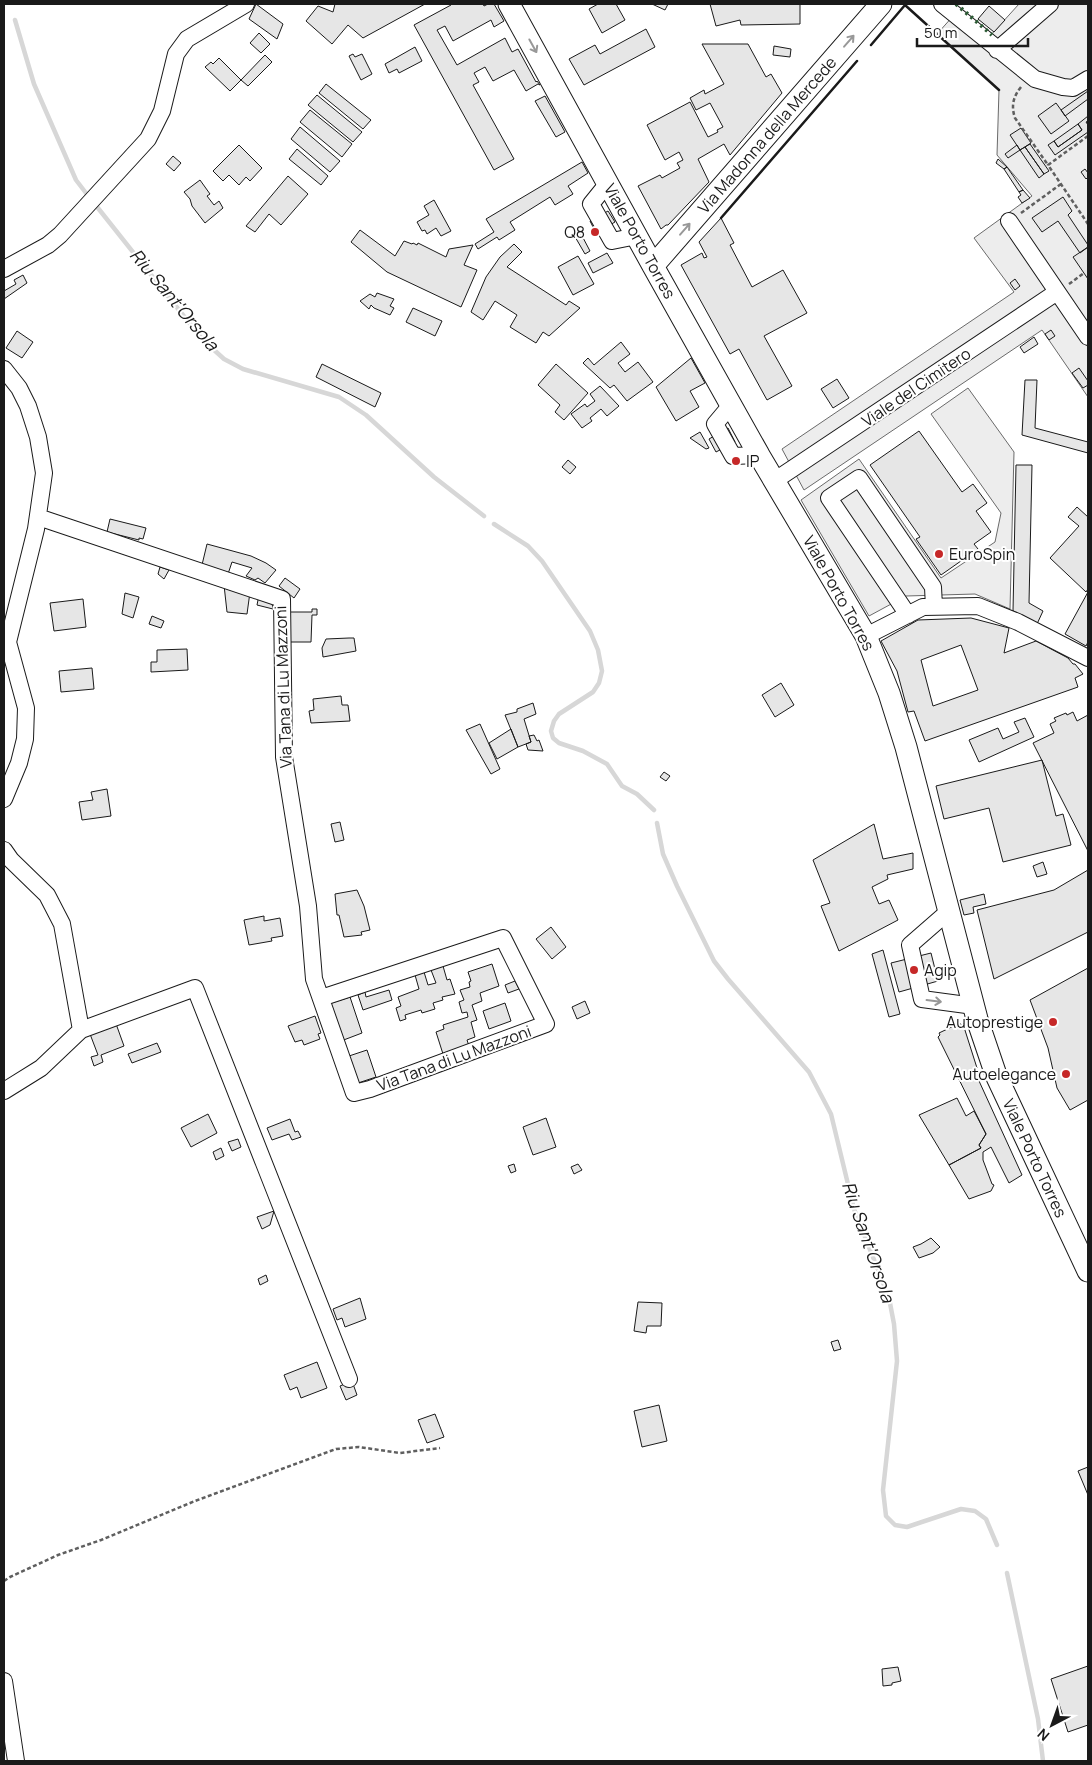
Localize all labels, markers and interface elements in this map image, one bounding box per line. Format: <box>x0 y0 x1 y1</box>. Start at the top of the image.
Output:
scale bar <box>917 15 1028 47</box>
text: 50 m <box>924 22 958 43</box>
one-way arrow <box>843 34 855 47</box>
one-way arrow <box>528 39 538 53</box>
street label: Via Madonna della Mercede <box>693 52 841 218</box>
street label: Viale Porto Torres <box>599 179 681 303</box>
place label: Q8 <box>564 221 585 243</box>
one-way arrow <box>679 223 691 236</box>
marker: Q8 <box>589 226 601 238</box>
water label: Riu Sant'Orsola <box>125 243 225 356</box>
street label: Viale del Cimitero <box>857 342 975 432</box>
place label: IP <box>746 450 760 472</box>
marker: IP <box>730 455 742 467</box>
street label: Viale Porto Torres <box>798 531 880 655</box>
place label: EuroSpin <box>949 543 1015 565</box>
marker: EuroSpin <box>933 548 945 560</box>
street label: Via Tana di Lu Mazzoni <box>269 605 297 769</box>
place label: Agip <box>924 959 957 981</box>
marker: Agip <box>908 964 920 976</box>
one-way arrow <box>925 996 941 1006</box>
place label: Autoprestige <box>946 1011 1043 1033</box>
marker: Autoprestige <box>1047 1016 1059 1028</box>
street label: Via Tana di Lu Mazzoni <box>374 1020 534 1096</box>
place label: Autoelegance <box>953 1063 1056 1085</box>
marker: Autoelegance <box>1060 1068 1072 1080</box>
street label: Viale Porto Torres <box>998 1095 1072 1221</box>
water label: Riu Sant'Orsola <box>837 1178 901 1306</box>
north arrow <box>1027 1700 1077 1750</box>
text: N <box>1033 1725 1053 1746</box>

